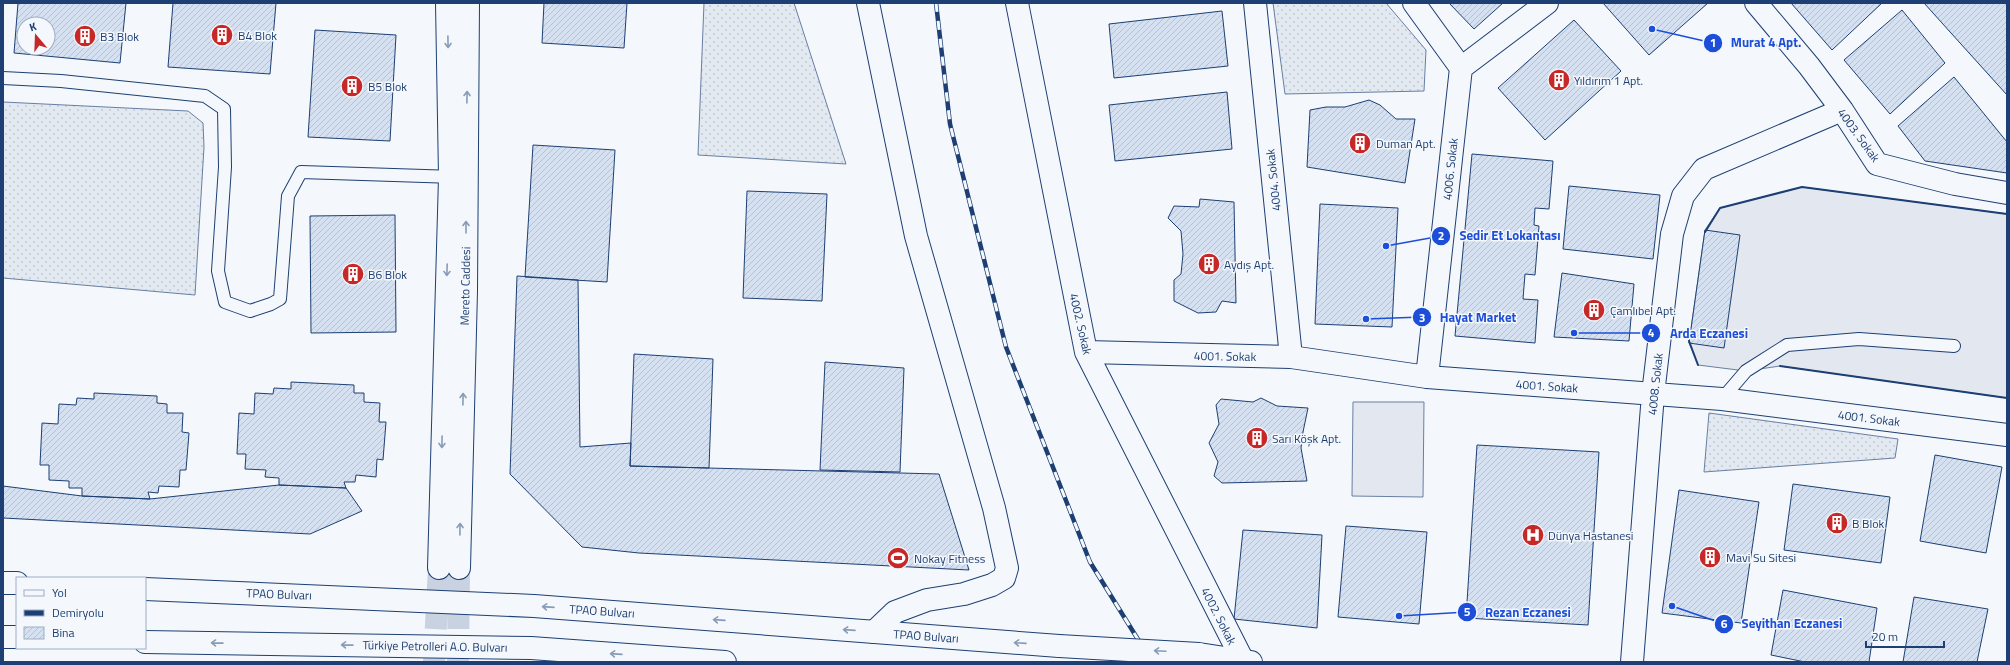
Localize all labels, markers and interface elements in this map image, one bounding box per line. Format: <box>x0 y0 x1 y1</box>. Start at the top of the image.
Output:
north arrow <box>16 16 56 56</box>
text: K <box>27 18 39 35</box>
building icon: B4 Blok <box>209 22 235 48</box>
building icon: B3 Blok <box>72 23 98 49</box>
place label: B4 Blok <box>238 26 277 45</box>
place label: B3 Blok <box>100 27 139 46</box>
callout: Murat 4 Apt. <box>1703 30 1809 55</box>
text: Murat 4 Apt. <box>1731 32 1801 52</box>
text: 1 <box>1710 33 1716 52</box>
one-way arrow <box>444 35 452 48</box>
building icon: Yıldırım 1 Apt. <box>1546 67 1572 93</box>
place label: Yıldırım 1 Apt. <box>1574 71 1643 90</box>
building icon: B5 Blok <box>339 73 365 99</box>
place label: B5 Blok <box>368 77 407 96</box>
one-way arrow <box>463 91 471 104</box>
street label: 4003. Sokak <box>1833 104 1885 166</box>
building icon: Duman Apt. <box>1347 130 1373 156</box>
place label: Duman Apt. <box>1376 134 1436 153</box>
street label: 4006. Sokak <box>1437 137 1463 201</box>
street label: 4004. Sokak <box>1260 148 1286 212</box>
one-way arrow <box>462 221 470 234</box>
callout: Sedir Et Lokantası <box>1431 223 1568 248</box>
text: Sedir Et Lokantası <box>1459 225 1561 245</box>
text: 2 <box>1438 226 1444 245</box>
street label: Mereto Caddesi <box>455 246 475 326</box>
building icon: Aydış Apt. <box>1196 251 1222 277</box>
place label: Aydış Apt. <box>1224 255 1274 274</box>
building icon: B6 Blok <box>340 261 366 287</box>
one-way arrow <box>443 263 451 276</box>
place label: B6 Blok <box>368 265 407 284</box>
street label: 4002. Sokak <box>1065 291 1097 357</box>
building icon: Çamlıbel Apt. <box>1581 297 1607 323</box>
place label: Çamlıbel Apt. <box>1610 301 1676 320</box>
callout: Hayat Market <box>1412 305 1525 330</box>
text: Hayat Market <box>1440 307 1517 327</box>
text: 3 <box>1419 308 1425 327</box>
callout: Arda Eczanesi <box>1641 321 1756 346</box>
text: 4 <box>1648 323 1655 342</box>
text: Arda Eczanesi <box>1670 323 1748 343</box>
street label: 4001. Sokak <box>1194 346 1257 366</box>
street label: 4008. Sokak <box>1642 352 1668 416</box>
street label: 4001. Sokak <box>1515 374 1579 398</box>
one-way arrow <box>459 393 467 406</box>
street label: 4001. Sokak <box>1837 405 1901 431</box>
building icon: Sarı Köşk Apt. <box>1244 425 1270 451</box>
place label: Sarı Köşk Apt. <box>1272 429 1341 448</box>
one-way arrow <box>438 435 445 448</box>
building icon: B Blok <box>1824 510 1850 536</box>
place label: B Blok <box>1852 514 1885 533</box>
hospital icon: Dünya Hastanesi <box>1520 522 1546 548</box>
one-way arrow <box>456 523 464 536</box>
place label: Dünya Hastanesi <box>1548 526 1633 545</box>
building icon: Mavi Su Sitesi <box>1697 544 1723 570</box>
sports icon: Nokay Fitness <box>885 545 911 571</box>
place label: Mavi Su Sitesi <box>1726 548 1796 567</box>
place label: Nokay Fitness <box>914 549 986 568</box>
legend <box>16 577 146 649</box>
text: Yol <box>52 583 67 602</box>
street label: TPAO Bulvarı <box>246 583 312 605</box>
street label: 4002. Sokak <box>1196 584 1242 648</box>
street label: TPAO Bulvarı <box>569 599 635 623</box>
callout: Rezan Eczanesi <box>1457 600 1579 625</box>
text: 5 <box>1464 602 1471 621</box>
text: Rezan Eczanesi <box>1485 602 1571 622</box>
text: Demiryolu <box>52 603 104 622</box>
one-way arrow <box>542 604 555 611</box>
callout: Seyithan Eczanesi <box>1714 611 1851 636</box>
text: Seyithan Eczanesi <box>1742 613 1842 633</box>
text: 6 <box>1721 614 1728 633</box>
one-way arrow <box>713 617 726 624</box>
text: Bina <box>52 623 74 642</box>
scale bar <box>1866 623 1944 649</box>
street label: TPAO Bulvarı <box>893 624 959 648</box>
one-way arrow <box>843 627 856 634</box>
text: 20 m <box>1872 627 1898 646</box>
street label: Türkiye Petrolleri A.O. Bulvarı <box>362 635 508 657</box>
one-way arrow <box>211 639 224 647</box>
one-way arrow <box>1014 640 1027 647</box>
one-way arrow <box>341 641 354 649</box>
one-way arrow <box>1154 648 1167 655</box>
one-way arrow <box>610 651 623 658</box>

